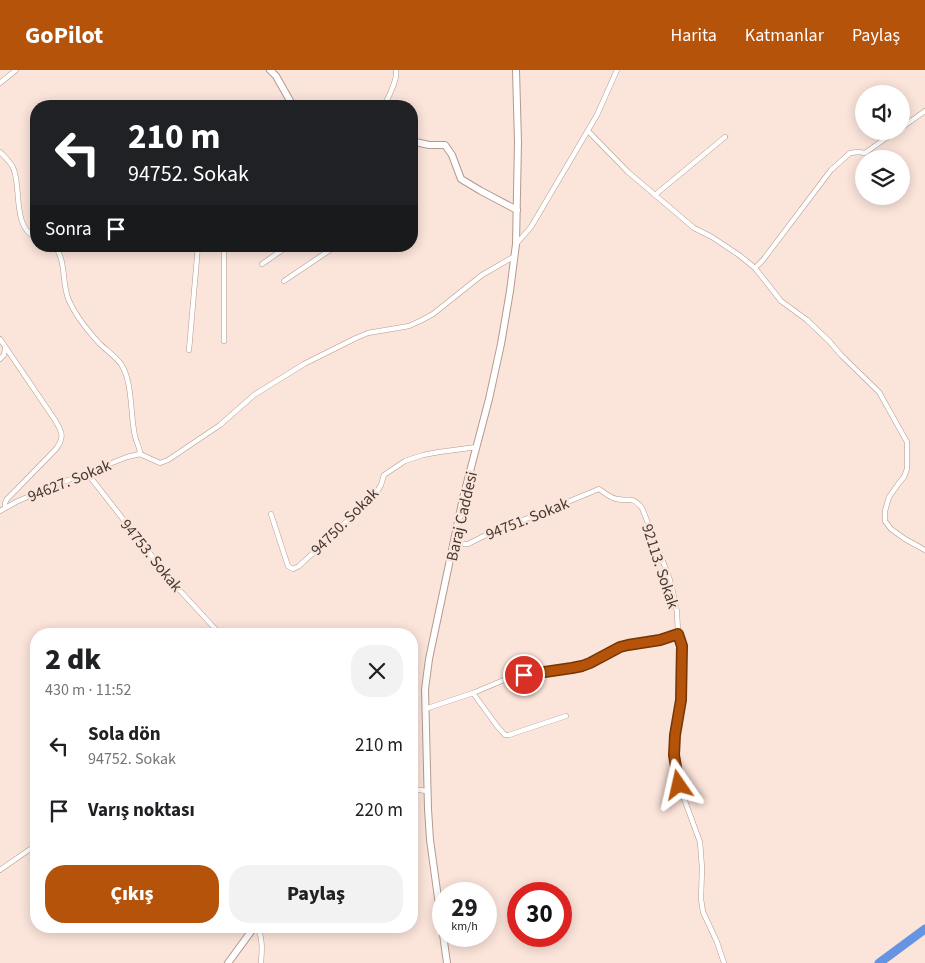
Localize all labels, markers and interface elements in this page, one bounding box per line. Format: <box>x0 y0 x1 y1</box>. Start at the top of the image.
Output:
text: GoPilot <box>25 18 103 53</box>
text: Harita <box>671 23 717 48</box>
text: Katmanlar <box>745 23 824 48</box>
text: Paylaş <box>852 23 900 48</box>
map controls <box>855 85 910 205</box>
button: sound <box>855 85 910 140</box>
text: 210 m <box>128 112 220 162</box>
icon: left <box>45 120 110 185</box>
button: layers <box>855 150 910 205</box>
text: 94752. Sokak <box>128 158 249 190</box>
icon: arrive <box>102 215 130 243</box>
text: Sonra <box>45 216 92 243</box>
street label: 94627. Sokak <box>25 454 114 508</box>
street label: Baraj Caddesi <box>441 469 483 563</box>
street label: 94750. Sokak <box>306 483 384 561</box>
street label: 94751. Sokak <box>483 492 572 546</box>
street label: 94753. Sokak <box>115 515 187 597</box>
street label: 92113. Sokak <box>636 521 684 612</box>
text: 2 dk <box>45 638 101 681</box>
button: close <box>351 645 403 697</box>
pin <box>503 654 545 696</box>
icon: arrive <box>510 661 538 689</box>
text: 430 m · 11:52 <box>45 679 132 701</box>
text: Sola dön <box>88 721 161 748</box>
icon: left <box>45 732 73 760</box>
text: 210 m <box>355 732 403 759</box>
text: 94752. Sokak <box>88 748 176 770</box>
position arrow <box>652 758 704 810</box>
icon: arrive <box>45 797 73 825</box>
text: Varış noktası <box>88 797 195 824</box>
text: 220 m <box>355 797 403 824</box>
button: Çıkış <box>45 865 219 923</box>
button: Paylaş <box>229 865 403 923</box>
speed limit sign: 30 <box>507 882 572 947</box>
text: 29 <box>451 890 478 926</box>
text: km/h <box>451 918 478 935</box>

